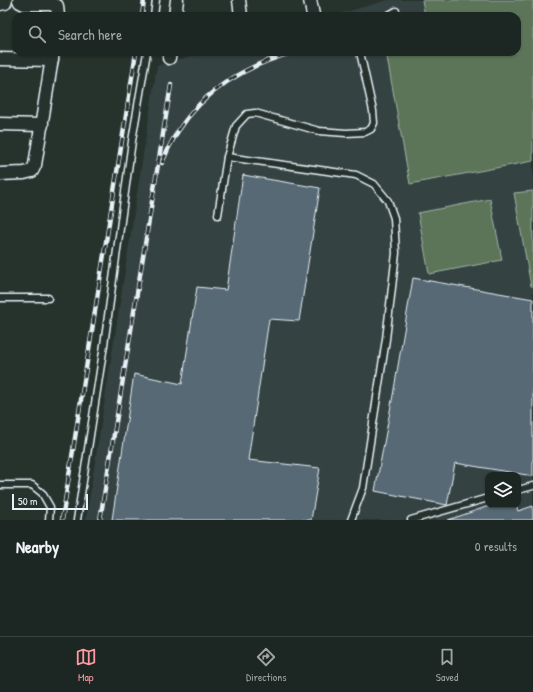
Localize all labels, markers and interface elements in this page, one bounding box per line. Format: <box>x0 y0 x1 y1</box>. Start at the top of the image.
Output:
search box <box>12 12 521 56</box>
icon: search <box>26 23 48 45</box>
text: Search here <box>58 24 122 45</box>
map controls <box>485 472 521 508</box>
button: layers <box>485 472 521 508</box>
scale bar <box>12 492 88 511</box>
text: 50 m <box>18 494 38 508</box>
text: Nearby <box>16 535 59 558</box>
text: 0 results <box>475 537 517 555</box>
tab: Map <box>75 646 97 684</box>
tab: Directions <box>246 646 287 684</box>
tab: Saved <box>436 646 458 684</box>

